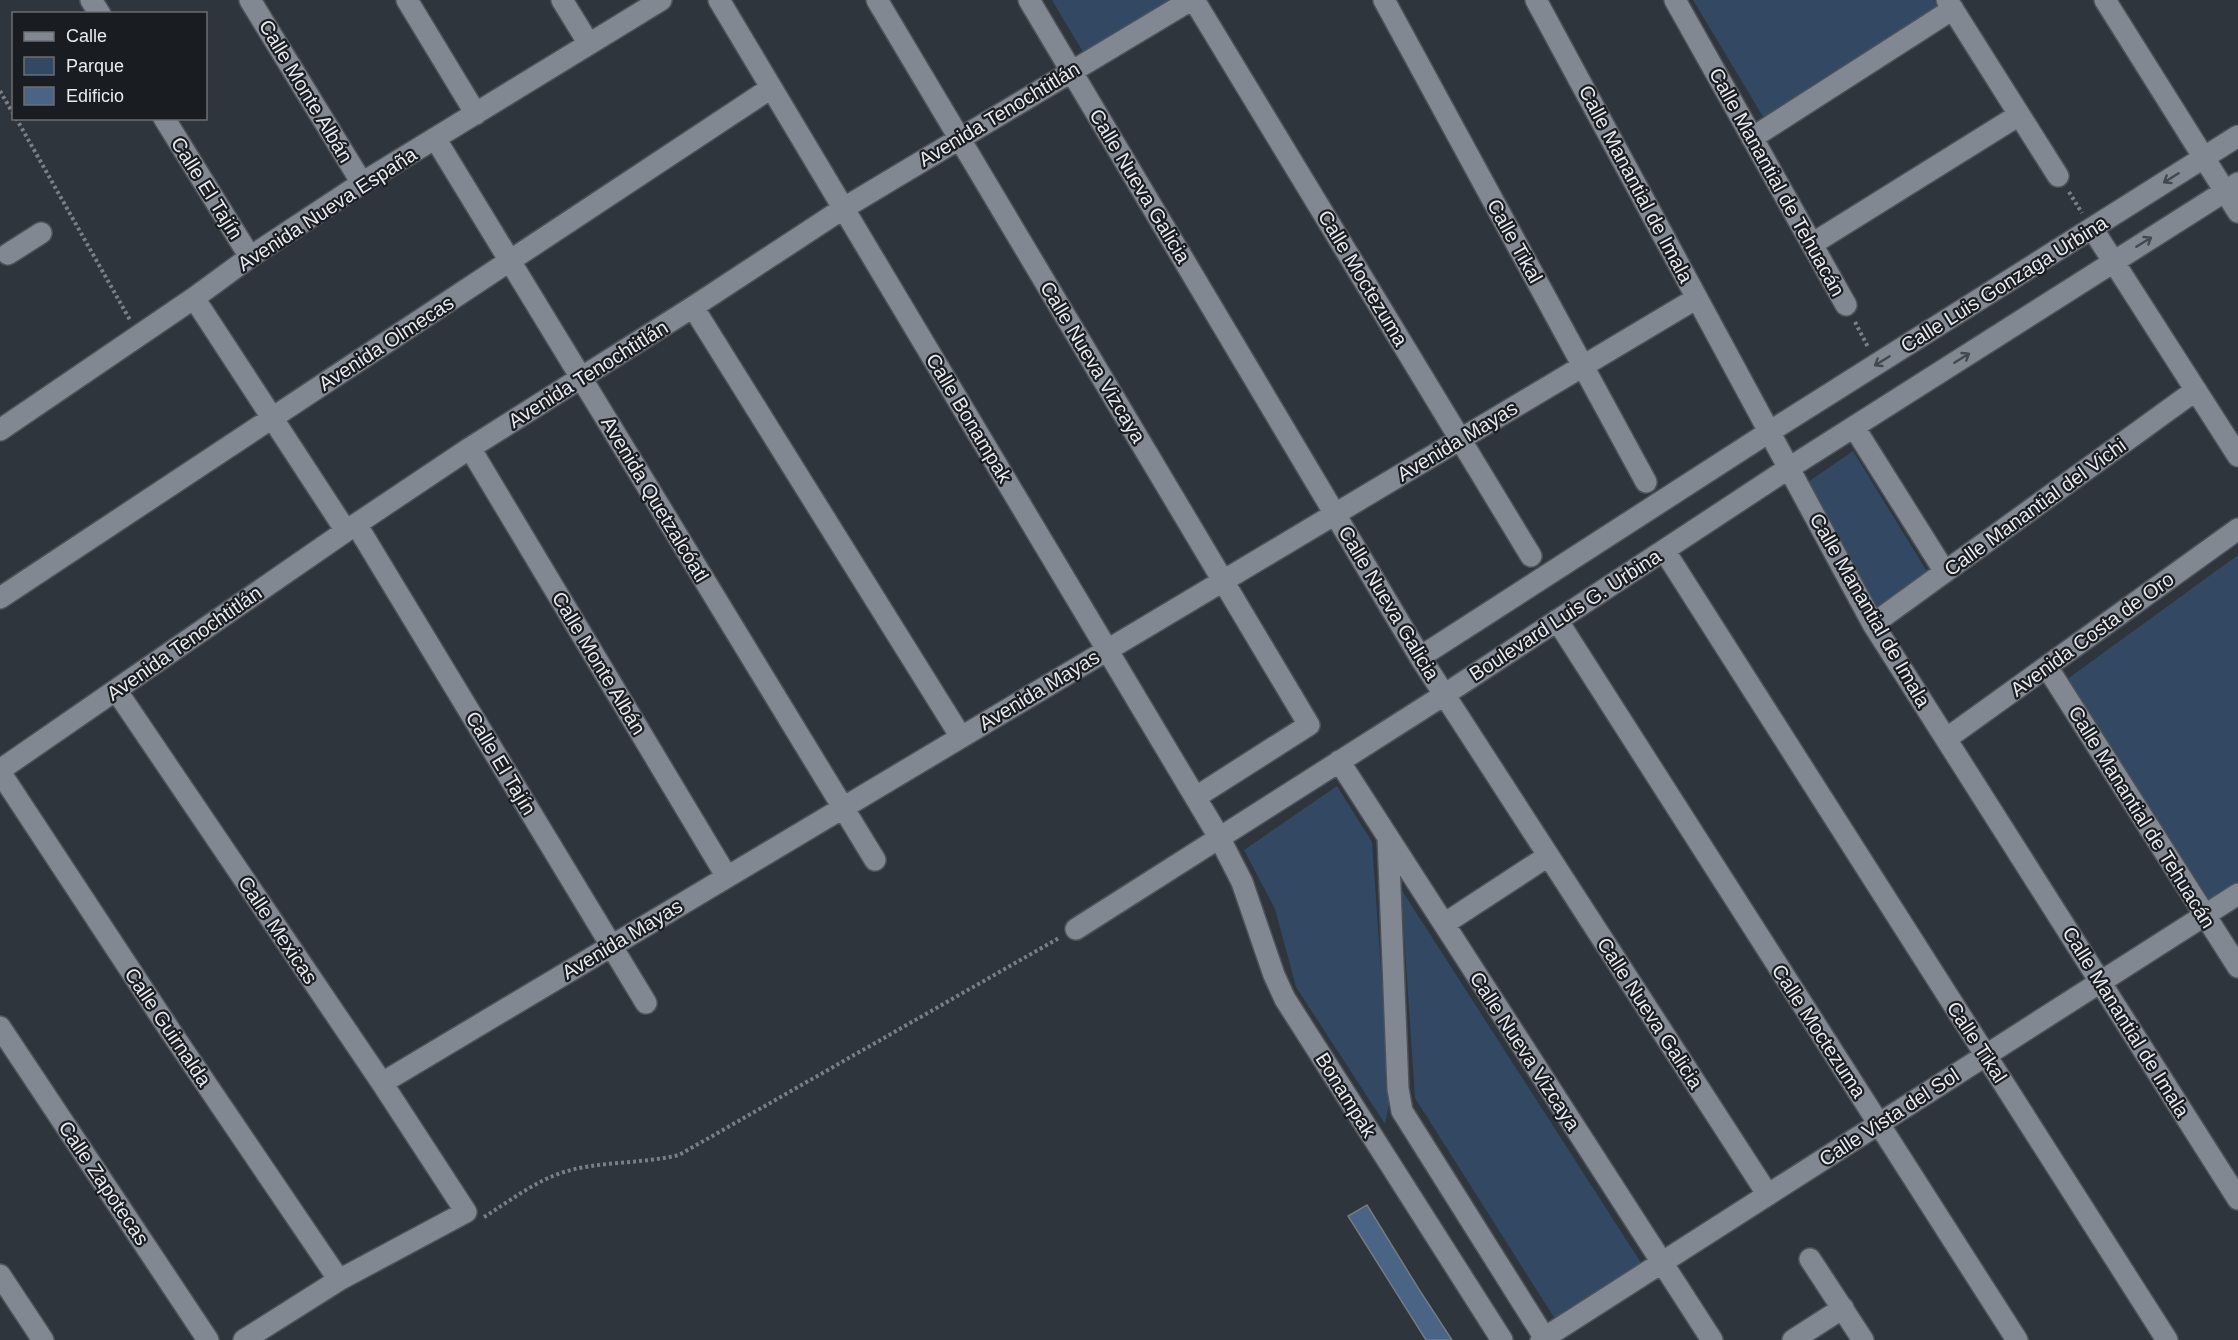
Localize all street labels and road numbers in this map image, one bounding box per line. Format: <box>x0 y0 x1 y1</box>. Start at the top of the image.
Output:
street label: Calle Monte Albán <box>255 16 357 166</box>
street label: Avenida Tenochtitlán <box>915 57 1083 171</box>
street label: Calle Manantial de Tehuacán <box>1705 64 1849 300</box>
street label: Calle Manantial de Imala <box>1575 82 1698 287</box>
street label: Calle Nueva Galicia <box>1085 105 1195 268</box>
street label: Calle El Tajín <box>167 133 247 243</box>
street label: Avenida Nueva España <box>234 142 421 275</box>
street label: Calle Tikal <box>1483 195 1547 287</box>
street label: Calle Moctezuma <box>1314 206 1413 351</box>
street label: Calle Luis Gonzaga Urbina <box>1897 211 2112 357</box>
street label: Calle Nueva Vizcaya <box>1036 277 1150 447</box>
street label: Avenida Olmecas <box>314 291 458 395</box>
street label: Avenida Tenochtitlán <box>504 316 672 432</box>
street label: Calle Bonampak <box>922 349 1017 487</box>
street label: Avenida Mayas <box>1393 396 1521 486</box>
street label: Avenida Quetzalcóatl <box>597 412 713 586</box>
street label: Calle Manantial del Vichi <box>1940 434 2130 580</box>
street label: Calle Manantial de Imala <box>1805 509 1935 712</box>
street label: Calle Nueva Galicia <box>1334 522 1444 685</box>
street label: Boulevard Luis G. Urbina <box>1465 544 1665 685</box>
street label: Avenida Costa de Oro <box>2006 567 2178 701</box>
street label: Avenida Tenochtitlán <box>102 581 266 705</box>
street label: Calle Monte Albán <box>548 588 650 738</box>
street label: Avenida Mayas <box>975 645 1103 735</box>
street label: Calle Manantial de Tehuacán <box>2064 702 2220 932</box>
street label: Calle El Tajín <box>462 707 540 819</box>
street label: Calle Mexicas <box>234 872 322 988</box>
street label: Avenida Mayas <box>558 894 686 984</box>
street label: Calle Manantial de Imala <box>2058 923 2194 1122</box>
street label: Calle Nueva Galicia <box>1593 933 1708 1093</box>
street label: Calle Moctezuma <box>1768 960 1871 1103</box>
street label: Calle Guirnalda <box>120 964 216 1091</box>
street label: Calle Nueva Vizcaya <box>1466 968 1585 1135</box>
street label: Calle Tikal <box>1943 997 2011 1087</box>
street label: Bonampak <box>1311 1049 1381 1142</box>
street label: Calle Vista del Sol <box>1815 1064 1963 1170</box>
street label: Calle Zapotecas <box>54 1117 154 1249</box>

